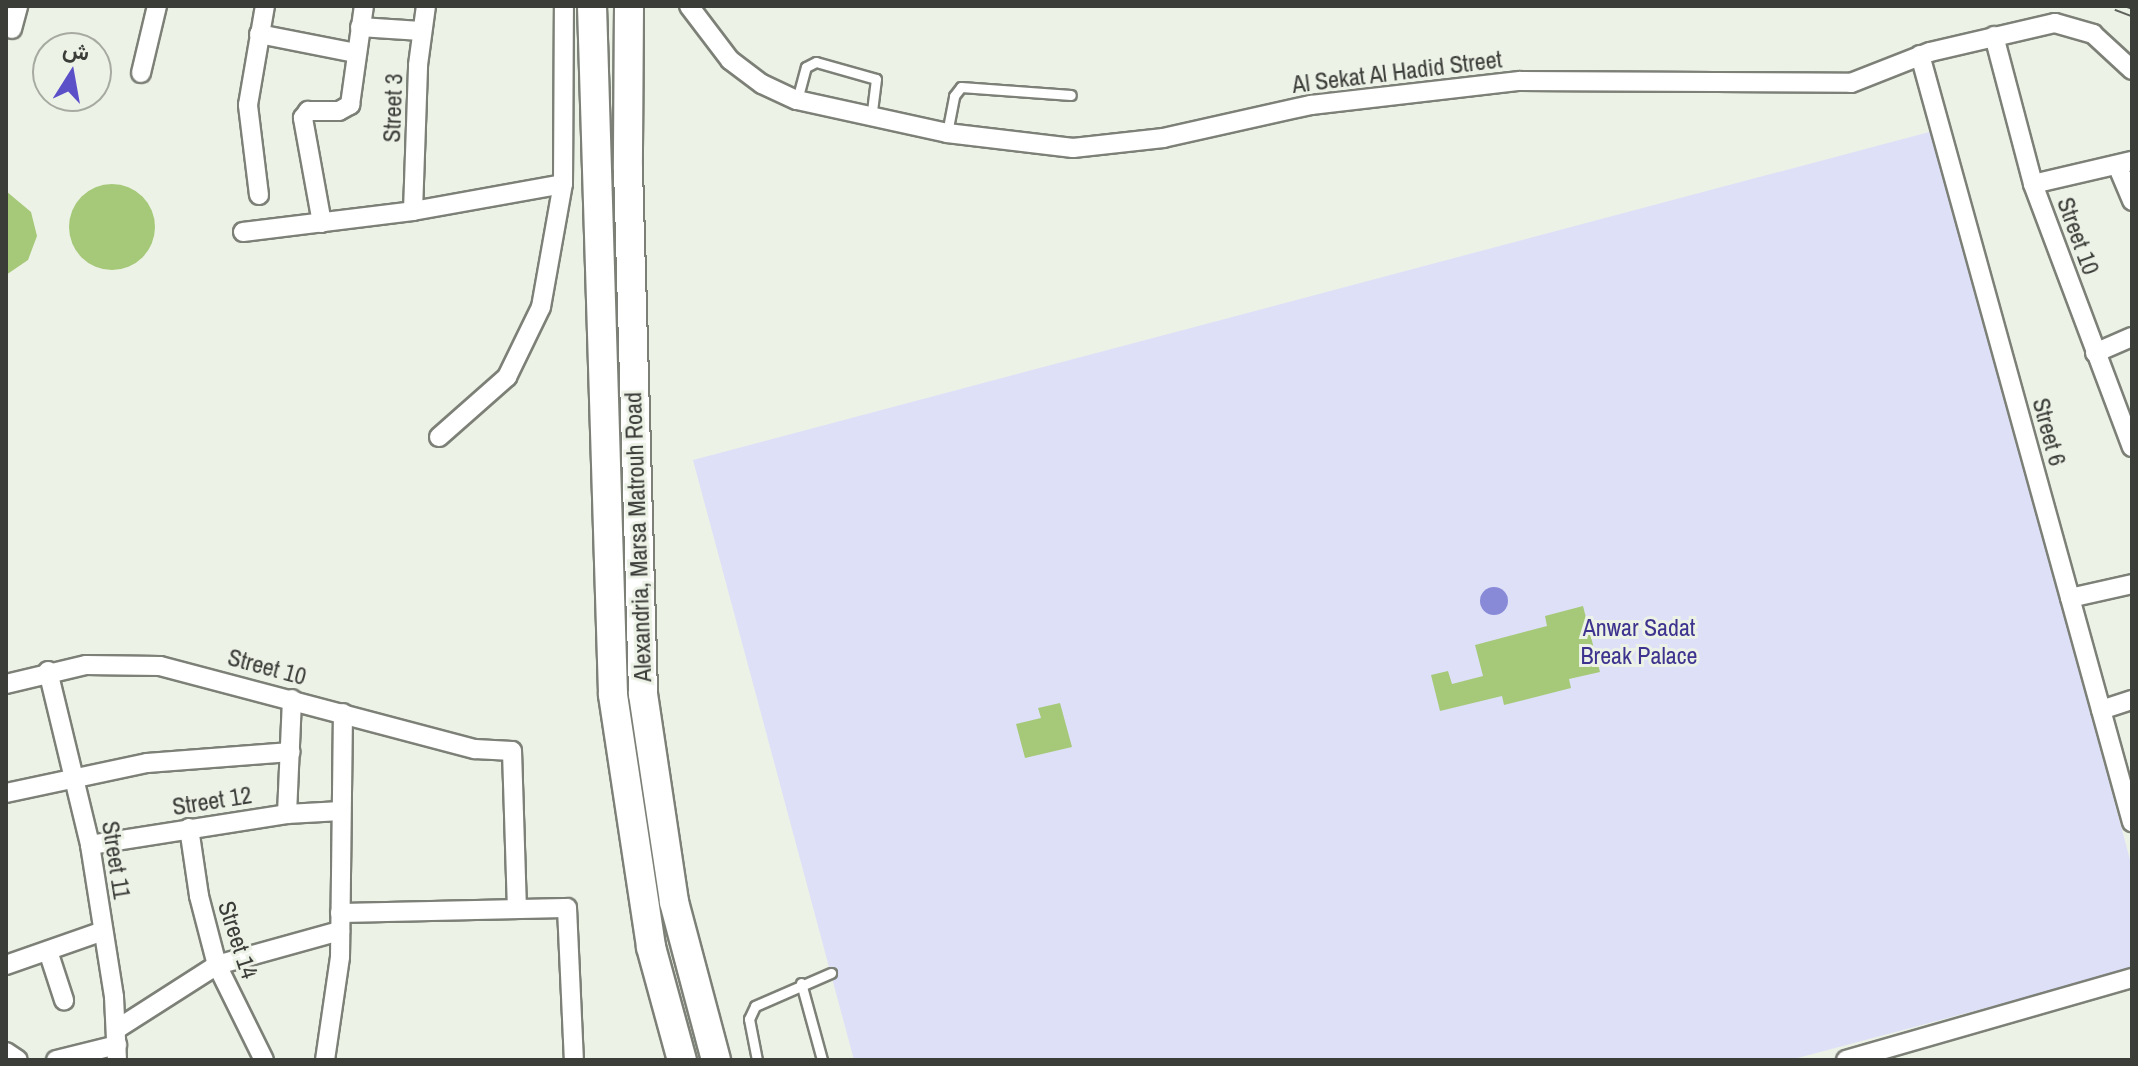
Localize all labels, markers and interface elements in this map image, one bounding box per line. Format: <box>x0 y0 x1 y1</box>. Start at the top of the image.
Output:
north arrow <box>32 32 112 112</box>
text: ش <box>60 33 92 68</box>
street label: Al Sekat Al Hadid Street <box>1290 45 1504 99</box>
street label: Street 3 <box>377 73 409 143</box>
street label: Street 10 <box>2051 194 2105 278</box>
street label: Alexandria, Marsa Matrouh Road <box>619 392 657 682</box>
street label: Street 6 <box>2026 395 2072 469</box>
park label: Anwar Sadat Break Palace <box>1580 614 1698 670</box>
street label: Street 10 <box>225 643 309 691</box>
street label: Street 12 <box>170 781 254 821</box>
street label: Street 11 <box>96 819 136 901</box>
street label: Street 14 <box>212 898 264 982</box>

